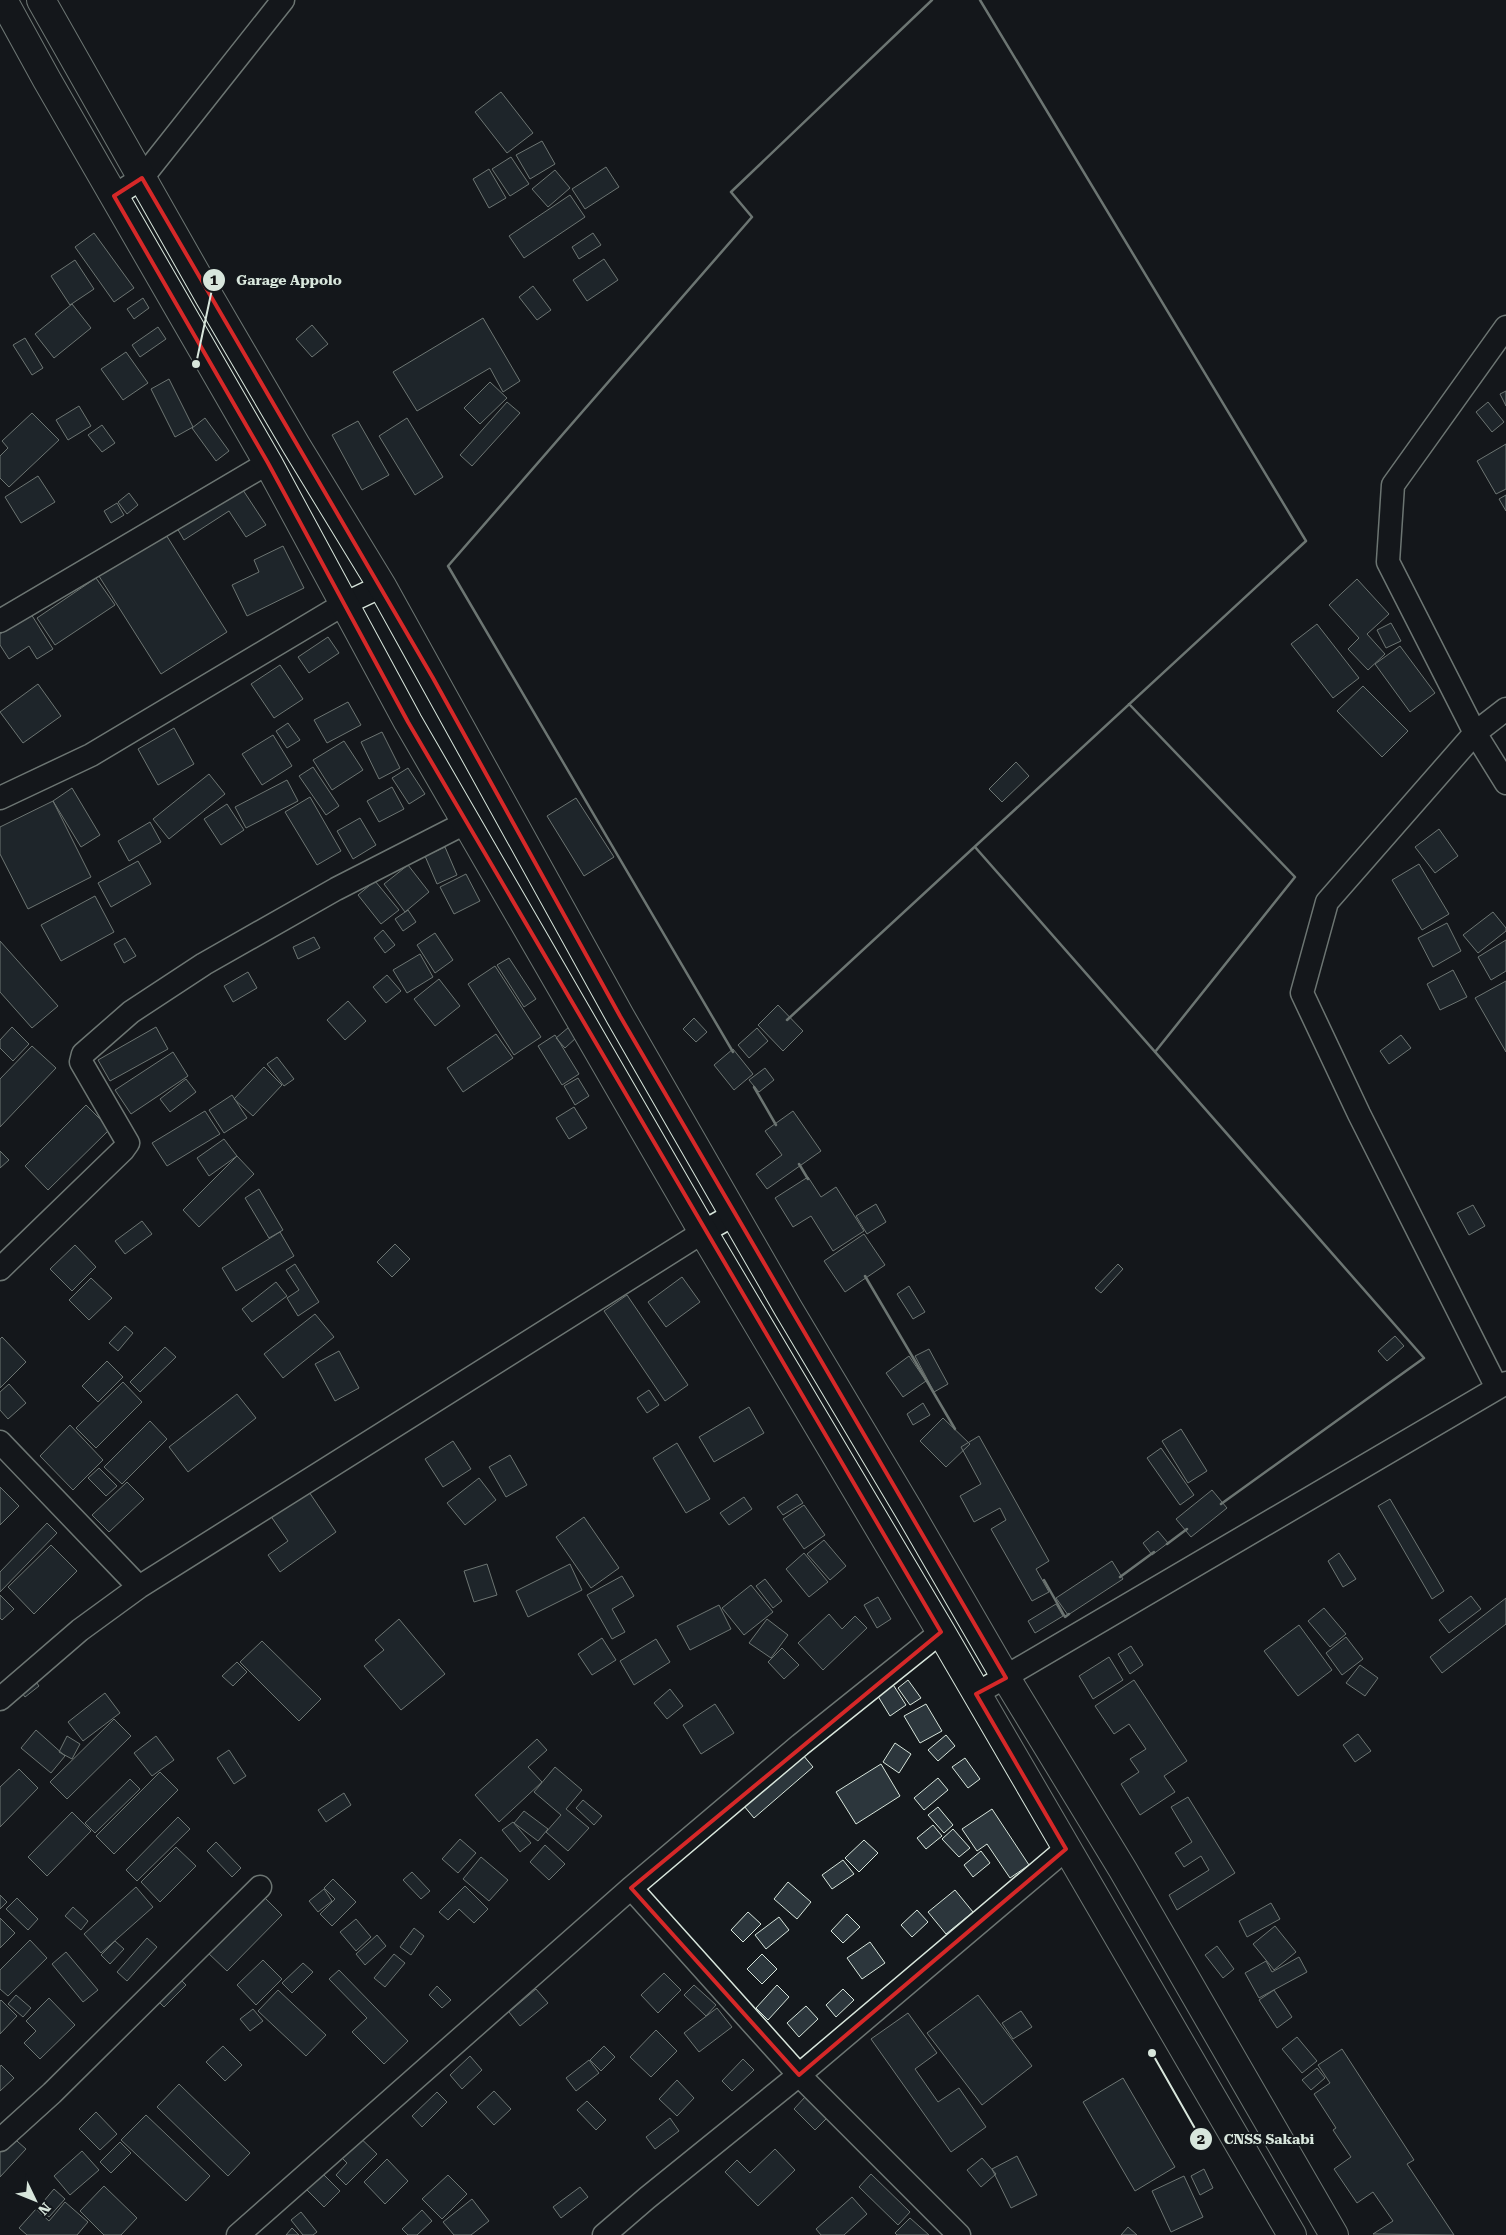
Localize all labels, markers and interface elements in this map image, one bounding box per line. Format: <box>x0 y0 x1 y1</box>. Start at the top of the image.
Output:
callout: Garage Appolo <box>201 265 352 294</box>
text: 1 <box>210 271 219 289</box>
text: Garage Appolo <box>236 272 342 288</box>
callout: CNSS Sakabi <box>1189 2124 1324 2153</box>
text: 2 <box>1197 2130 1205 2148</box>
text: CNSS Sakabi <box>1224 2131 1315 2147</box>
north arrow <box>10 2175 60 2225</box>
text: N <box>35 2199 54 2218</box>

